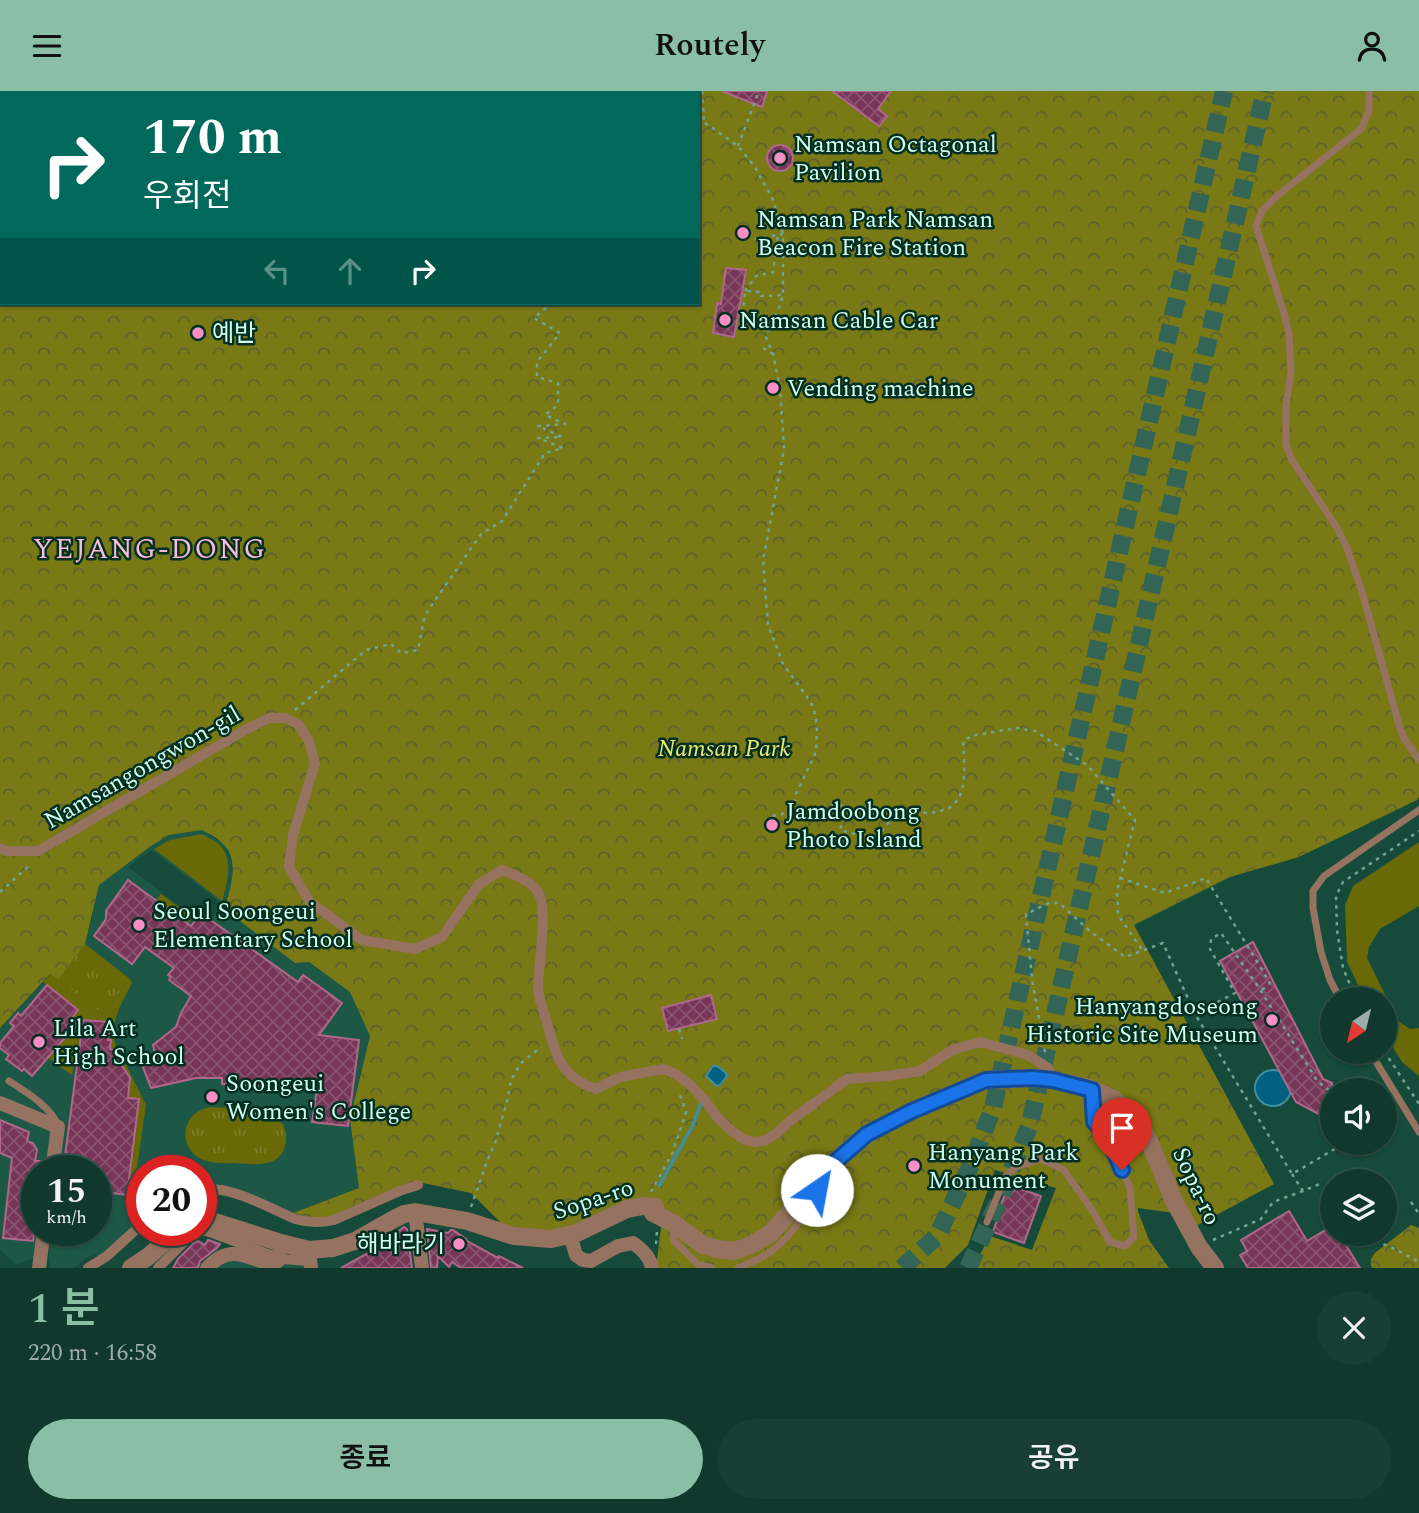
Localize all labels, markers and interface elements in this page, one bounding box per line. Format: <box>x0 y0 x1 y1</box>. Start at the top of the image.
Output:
text: Routely <box>654 21 765 70</box>
icon: menu <box>28 27 66 65</box>
icon: person <box>1353 27 1391 65</box>
text: 170 m <box>143 101 282 176</box>
icon: right <box>28 119 119 210</box>
place label: Namsan Octagonal Pavilion <box>794 127 997 191</box>
marker: Namsan Octagonal Pavilion <box>772 150 788 166</box>
text: 우회전 <box>143 172 231 221</box>
place label: Namsan Park Namsan Beacon Fire Station <box>757 202 993 266</box>
marker: Namsan Park Namsan Beacon Fire Station <box>735 225 751 241</box>
icon: left <box>258 252 296 290</box>
icon: ahead <box>331 252 369 290</box>
icon: right <box>404 252 442 290</box>
place label: Namsan Cable Car <box>739 303 938 339</box>
marker: Namsan Cable Car <box>717 312 733 328</box>
place label: 예반 <box>212 316 256 352</box>
marker: 예반 <box>190 325 206 341</box>
place label: Vending machine <box>787 371 974 407</box>
marker: Vending machine <box>765 380 781 396</box>
district label: YEJANG-DONG <box>33 528 267 571</box>
street label: Namsangongwon-gil <box>37 697 248 839</box>
park label: Namsan Park <box>658 731 790 767</box>
place label: Jamdoobong Photo Island <box>786 794 922 858</box>
marker: Jamdoobong Photo Island <box>764 817 780 833</box>
place label: Seoul Soongeui Elementary School <box>153 894 353 958</box>
marker: Seoul Soongeui Elementary School <box>131 917 147 933</box>
north arrow <box>1320 987 1396 1064</box>
map controls <box>1320 987 1397 1246</box>
place label: Hanyangdoseong Historic Site Museum <box>1026 989 1258 1053</box>
place label: Lila Art High School <box>53 1011 185 1075</box>
marker: Hanyangdoseong Historic Site Museum <box>1264 1012 1280 1028</box>
marker: Lila Art High School <box>31 1034 47 1050</box>
place label: Soongeui Women's College <box>226 1066 411 1130</box>
button: sound <box>1320 1078 1397 1155</box>
marker: Soongeui Women's College <box>204 1089 220 1105</box>
pin <box>1092 1098 1152 1170</box>
icon: arrive <box>1103 1109 1141 1147</box>
place label: Hanyang Park Monument <box>928 1135 1079 1199</box>
street label: Sopa-ro <box>1162 1141 1230 1231</box>
position arrow <box>780 1153 854 1227</box>
speed limit sign: 20 <box>126 1155 217 1246</box>
marker: Hanyang Park Monument <box>906 1158 922 1174</box>
text: 15 <box>47 1165 86 1218</box>
button: layers <box>1320 1169 1397 1246</box>
street label: Sopa-ro <box>548 1170 638 1230</box>
text: km/h <box>46 1204 87 1231</box>
place label: 해바라기 <box>357 1227 445 1263</box>
marker: 해바라기 <box>451 1236 467 1252</box>
text: 1 분 <box>28 1278 100 1341</box>
button: close <box>1317 1291 1391 1365</box>
text: 220 m · 16:58 <box>28 1336 157 1371</box>
button: 종료 <box>28 1419 703 1499</box>
button: 공유 <box>717 1419 1391 1499</box>

